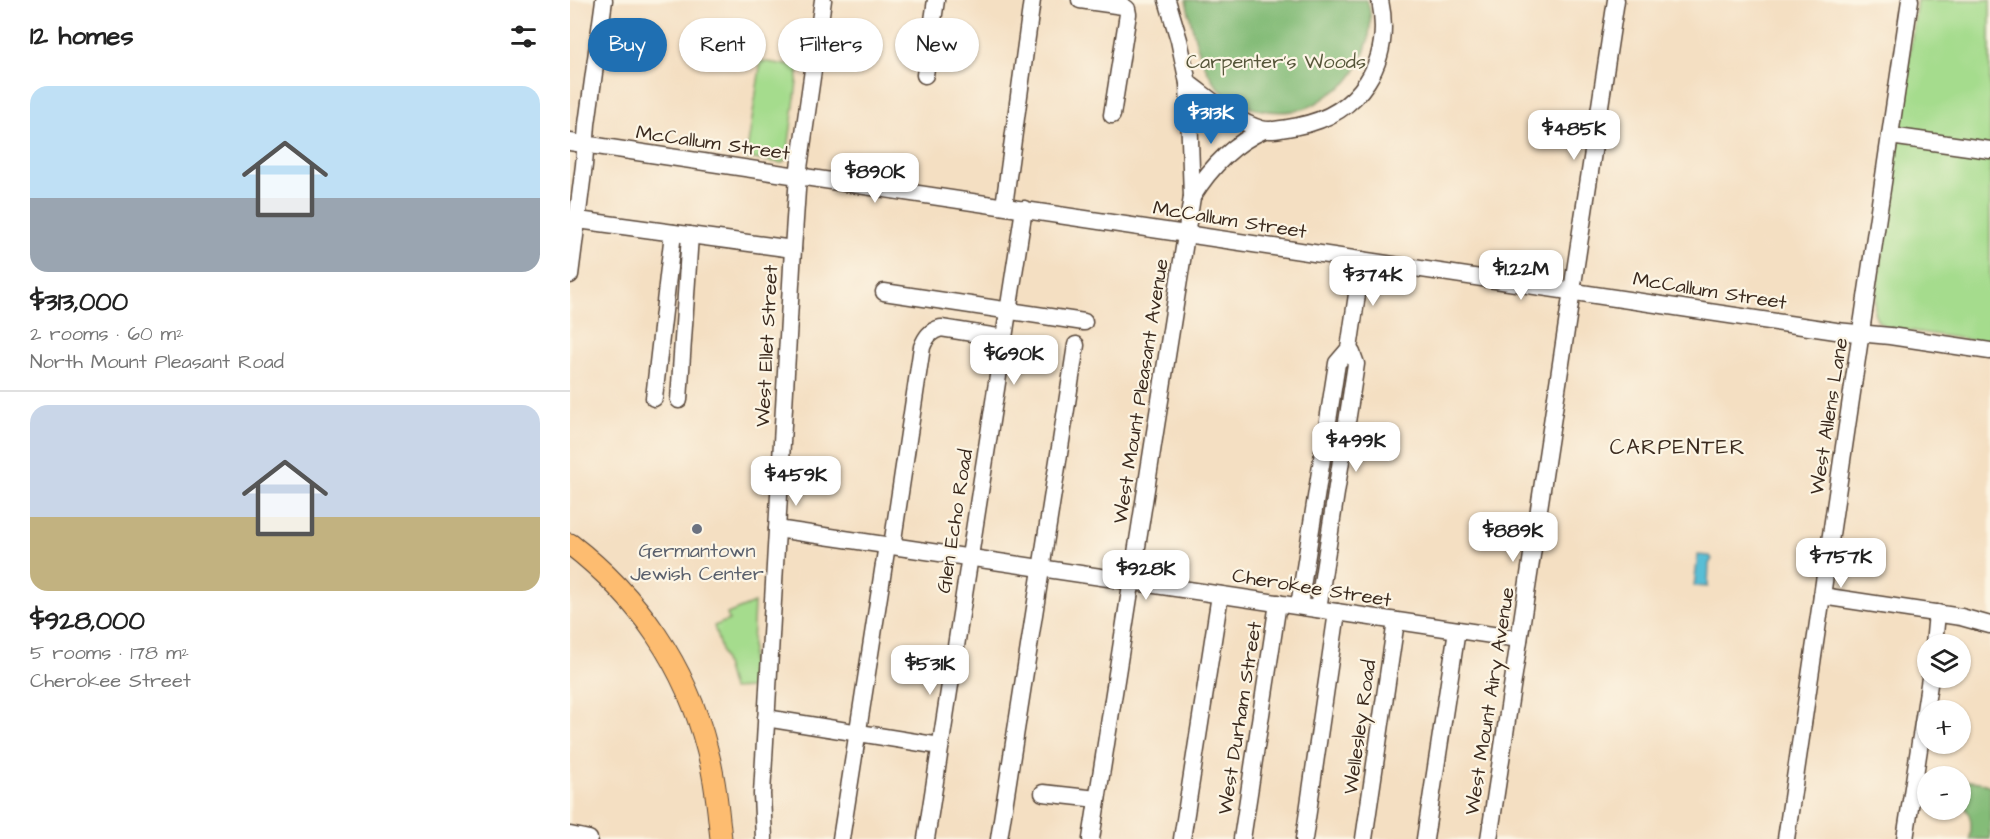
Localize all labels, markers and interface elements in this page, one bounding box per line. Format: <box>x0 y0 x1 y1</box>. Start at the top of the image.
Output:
text: 12 homes <box>30 18 133 54</box>
chip: Buy <box>588 18 667 72</box>
chip: Rent <box>679 18 766 72</box>
chip: Filters <box>778 18 883 72</box>
chip: New <box>895 18 979 72</box>
icon: filters <box>507 20 540 53</box>
park label: Carpenter's Woods <box>1186 48 1366 76</box>
pin: $313K <box>1169 94 1253 145</box>
text: $313K <box>1188 99 1234 127</box>
pin: $485K <box>1532 110 1616 161</box>
text: $485K <box>1542 115 1606 143</box>
street label: McCallum Street <box>634 118 792 168</box>
icon: home <box>231 125 339 233</box>
pin: $890K <box>833 153 917 204</box>
text: $890K <box>845 158 905 186</box>
street label: McCallum Street <box>1151 194 1309 246</box>
pin: $1.22M <box>1472 250 1570 301</box>
text: $1.22M <box>1493 255 1549 283</box>
street label: West Mount Pleasant Avenue <box>1106 256 1176 526</box>
pin: $374K <box>1331 256 1415 307</box>
text: $374K <box>1343 261 1403 289</box>
street label: West Ellet Street <box>749 264 785 428</box>
street label: McCallum Street <box>1631 265 1789 317</box>
text: $313,000 <box>30 284 128 320</box>
text: 2 rooms · 60 m² <box>30 320 184 348</box>
pin: $690K <box>972 335 1056 386</box>
street label: West Allens Lane <box>1803 335 1855 497</box>
text: $690K <box>984 340 1044 368</box>
text: North Mount Pleasant Road <box>30 348 284 376</box>
pin: $499K <box>1314 422 1398 473</box>
text: $499K <box>1326 427 1386 455</box>
district label: CARPENTER <box>1610 433 1746 462</box>
icon: home <box>231 444 339 552</box>
street label: Glen Echo Road <box>930 447 980 595</box>
pin: $459K <box>754 456 838 507</box>
text: $459K <box>765 461 827 489</box>
pin: $889K <box>1471 512 1555 563</box>
text: $889K <box>1483 517 1543 545</box>
marker: Germantown Jewish Center <box>690 522 704 536</box>
place label: Germantown Jewish Center <box>630 537 764 588</box>
pin: $757K <box>1799 538 1883 589</box>
text: $757K <box>1810 543 1872 571</box>
pin: $928K <box>1104 550 1188 601</box>
text: $928K <box>1116 555 1176 583</box>
street label: Cherokee Street <box>1230 562 1393 614</box>
street label: West Mount Airy Avenue <box>1458 585 1523 817</box>
text: $928,000 <box>30 603 145 639</box>
street label: West Durham Street <box>1211 620 1269 817</box>
map controls <box>1917 634 1971 820</box>
button: layers <box>1917 634 1971 688</box>
text: 5 rooms · 178 m² <box>30 639 189 667</box>
pin: $531K <box>888 645 972 696</box>
text: $531K <box>905 650 955 678</box>
street label: Wellesley Road <box>1337 658 1384 796</box>
text: Cherokee Street <box>30 667 191 695</box>
button: + <box>1917 700 1971 754</box>
button: − <box>1917 766 1971 820</box>

